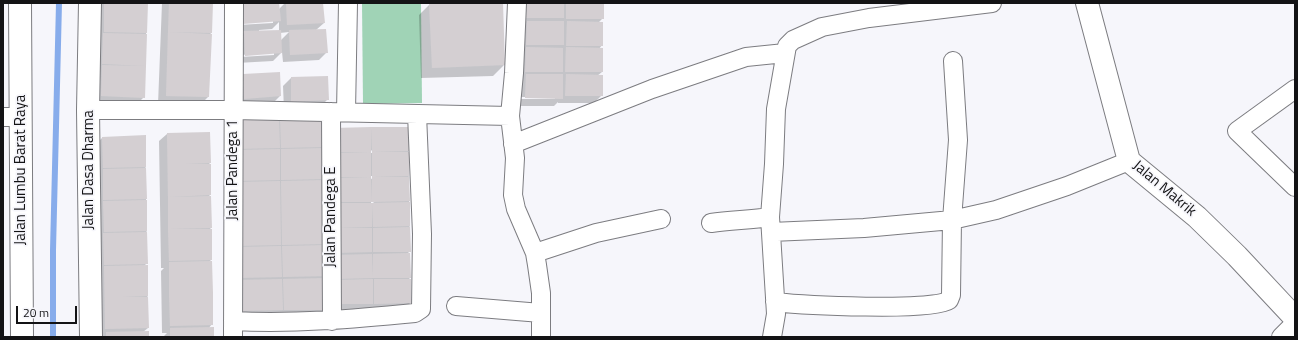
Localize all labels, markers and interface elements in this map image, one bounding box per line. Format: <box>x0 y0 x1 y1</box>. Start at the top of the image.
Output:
street label: Jalan Lumbu Barat Raya <box>12 95 30 245</box>
street label: Jalan Dasa Dharma <box>80 110 98 230</box>
street label: Jalan Pandega 1 <box>224 119 242 221</box>
street label: Jalan Makrik <box>1129 157 1199 221</box>
street label: Jalan Pandega E <box>322 167 340 267</box>
scale bar <box>18 298 79 324</box>
text: 20 m <box>23 303 49 322</box>

